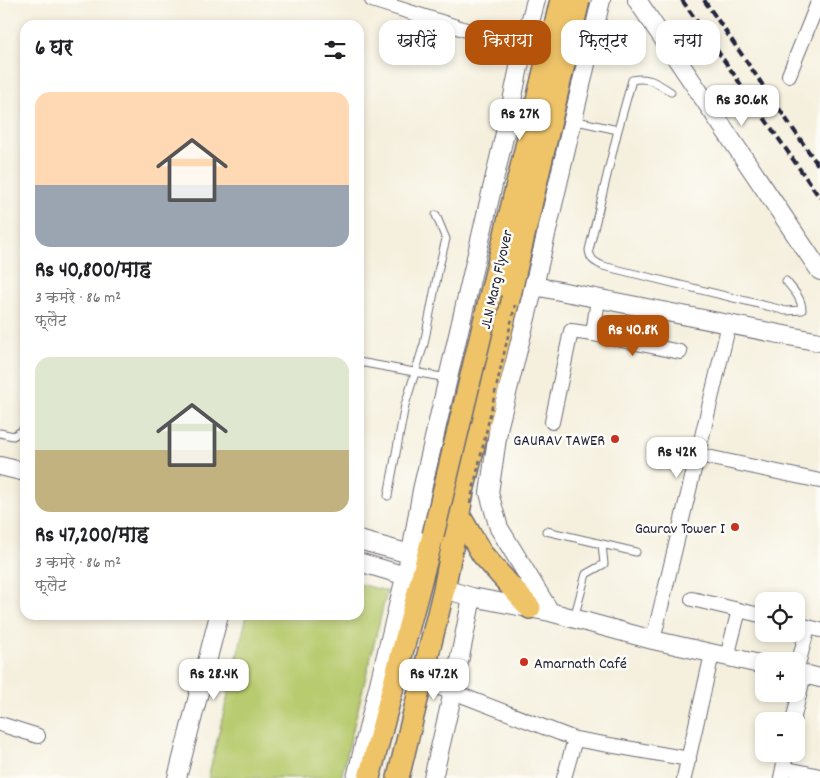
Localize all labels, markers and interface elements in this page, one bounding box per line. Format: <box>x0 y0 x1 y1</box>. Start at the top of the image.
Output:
chip: खरीदें <box>379 20 455 65</box>
chip: किराया <box>465 20 551 65</box>
chip: फ़िल्टर <box>561 20 646 65</box>
chip: नया <box>656 20 720 65</box>
text: 6 घर <box>35 35 73 65</box>
icon: filters <box>321 36 349 64</box>
pin: Rs 30.6K <box>690 84 794 127</box>
text: Rs 30.6K <box>716 89 768 112</box>
pin: Rs 27K <box>479 98 561 141</box>
text: Rs 27K <box>501 103 539 126</box>
icon: home <box>147 125 237 215</box>
street label: JLN Marg Flyover <box>475 227 520 332</box>
text: Rs 40,800/माह <box>35 257 151 287</box>
text: 3 कमरे · 86 m² <box>35 287 121 310</box>
text: फ़्लैट <box>35 310 67 333</box>
pin: Rs 40.8K <box>581 314 685 357</box>
text: Rs 40.8K <box>608 319 658 342</box>
icon: home <box>147 390 237 480</box>
place label: GAURAV TAWER <box>513 430 605 453</box>
marker: GAURAV TAWER <box>609 433 621 445</box>
pin: Rs 42K <box>636 436 718 479</box>
text: Rs 42K <box>657 441 697 464</box>
place label: Gaurav Tower I <box>635 518 725 541</box>
marker: Gaurav Tower I <box>729 521 741 533</box>
text: Rs 47,200/माह <box>35 522 149 552</box>
text: 3 कमरे · 86 m² <box>35 552 121 575</box>
text: फ़्लैट <box>35 575 67 598</box>
map controls <box>755 592 805 762</box>
button: locate <box>755 592 805 642</box>
button: + <box>755 652 805 702</box>
place label: Amarnath Café <box>534 653 627 676</box>
marker: Amarnath Café <box>518 656 530 668</box>
pin: Rs 28.4K <box>162 658 266 701</box>
pin: Rs 47.2K <box>382 658 486 701</box>
text: Rs 28.4K <box>190 663 238 686</box>
text: Rs 47.2K <box>410 663 458 686</box>
button: − <box>755 712 805 762</box>

